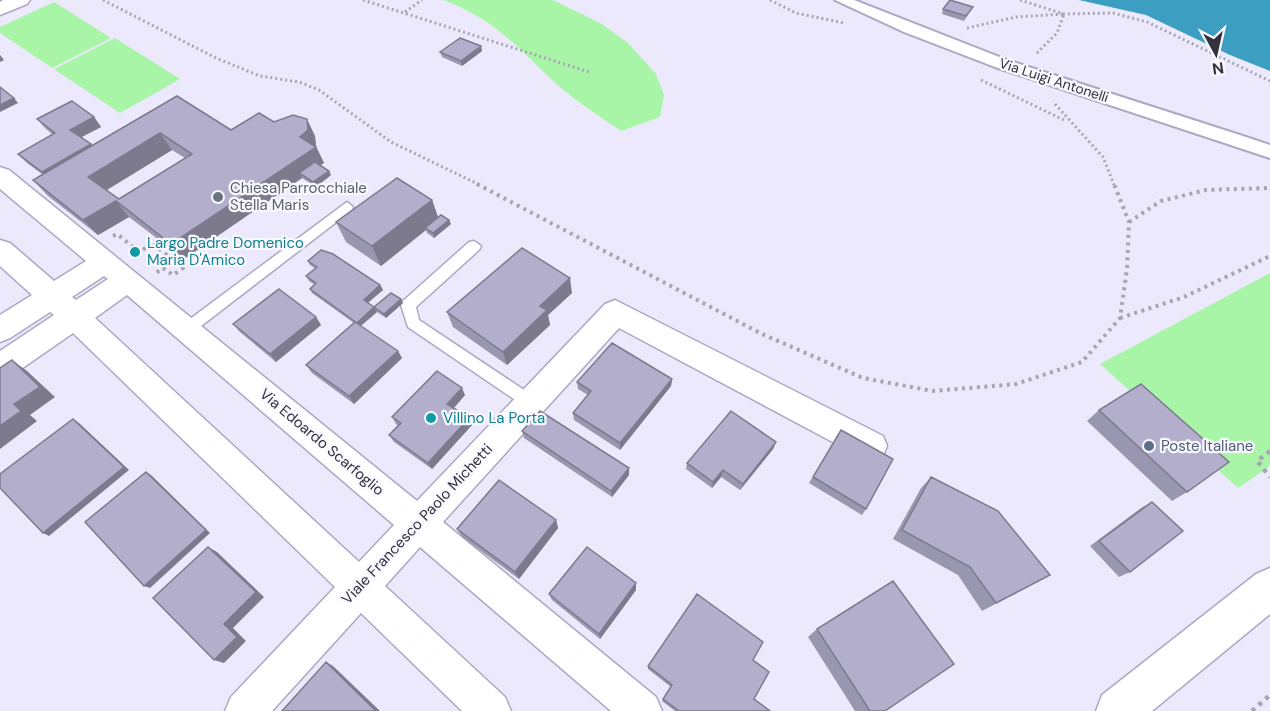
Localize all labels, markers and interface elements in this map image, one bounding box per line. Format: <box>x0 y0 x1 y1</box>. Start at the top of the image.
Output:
north arrow <box>1186 24 1246 84</box>
street label: Via Luigi Antonelli <box>997 54 1111 106</box>
text: N <box>1211 57 1225 80</box>
place label: Chiesa Parrocchiale Stella Maris <box>230 178 367 215</box>
marker: Chiesa Parrocchiale Stella Maris <box>211 190 225 204</box>
place label: Largo Padre Domenico Maria D'Amico <box>147 233 304 270</box>
marker: Largo Padre Domenico Maria D'Amico <box>128 245 142 259</box>
street label: Via Edoardo Scarfoglio <box>255 384 389 500</box>
place label: Villino La Porta <box>443 408 545 428</box>
marker: Villino La Porta <box>424 411 438 425</box>
place label: Poste Italiane <box>1161 436 1253 456</box>
street label: Viale Francesco Paolo Michetti <box>337 439 497 609</box>
marker: Poste Italiane <box>1142 439 1156 453</box>

